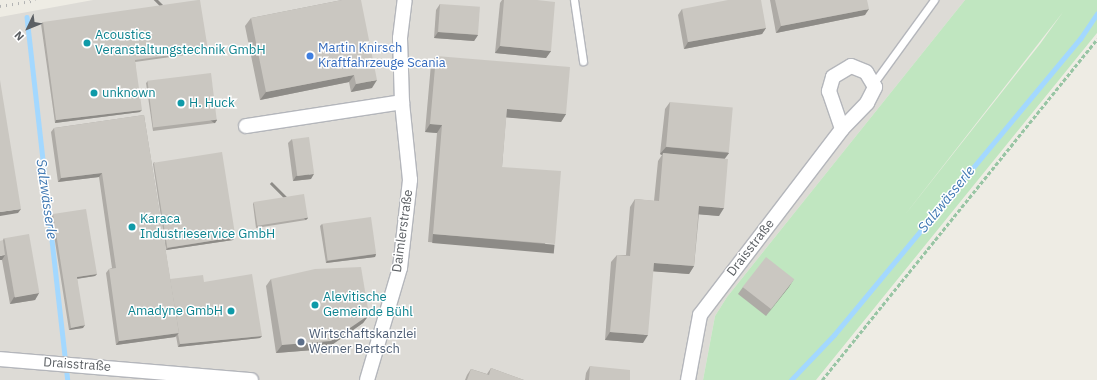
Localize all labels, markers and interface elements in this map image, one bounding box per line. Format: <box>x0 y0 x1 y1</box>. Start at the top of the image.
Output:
north arrow <box>8 8 48 48</box>
text: N <box>11 28 27 44</box>
place label: Acoustics Veranstaltungstechnik GmbH <box>95 28 266 59</box>
marker: Acoustics Veranstaltungstechnik GmbH <box>82 38 92 48</box>
place label: Martin Knirsch Kraftfahrzeuge Scania <box>318 41 446 72</box>
marker: Martin Knirsch Kraftfahrzeuge Scania <box>305 51 315 61</box>
place label: unknown <box>102 85 156 101</box>
marker: unknown <box>89 88 99 98</box>
place label: H. Huck <box>189 95 235 111</box>
marker: H. Huck <box>176 98 186 108</box>
water label: Salzwässerle <box>33 158 61 240</box>
water label: Salzwässerle <box>914 162 978 236</box>
street label: Daimlerstraße <box>389 189 417 273</box>
place label: Karaca Industrieservice GmbH <box>140 212 275 243</box>
street label: Draisstraße <box>724 216 778 280</box>
marker: Karaca Industrieservice GmbH <box>127 222 137 232</box>
place label: Alevitische Gemeinde Bühl <box>323 290 413 321</box>
marker: Alevitische Gemeinde Bühl <box>310 300 320 310</box>
place label: Amadyne GmbH <box>128 303 223 319</box>
marker: Amadyne GmbH <box>226 306 236 316</box>
place label: Wirtschaftskanzlei Werner Bertsch <box>309 327 417 358</box>
marker: Wirtschaftskanzlei Werner Bertsch <box>296 337 306 347</box>
street label: Draisstraße <box>43 355 111 375</box>

